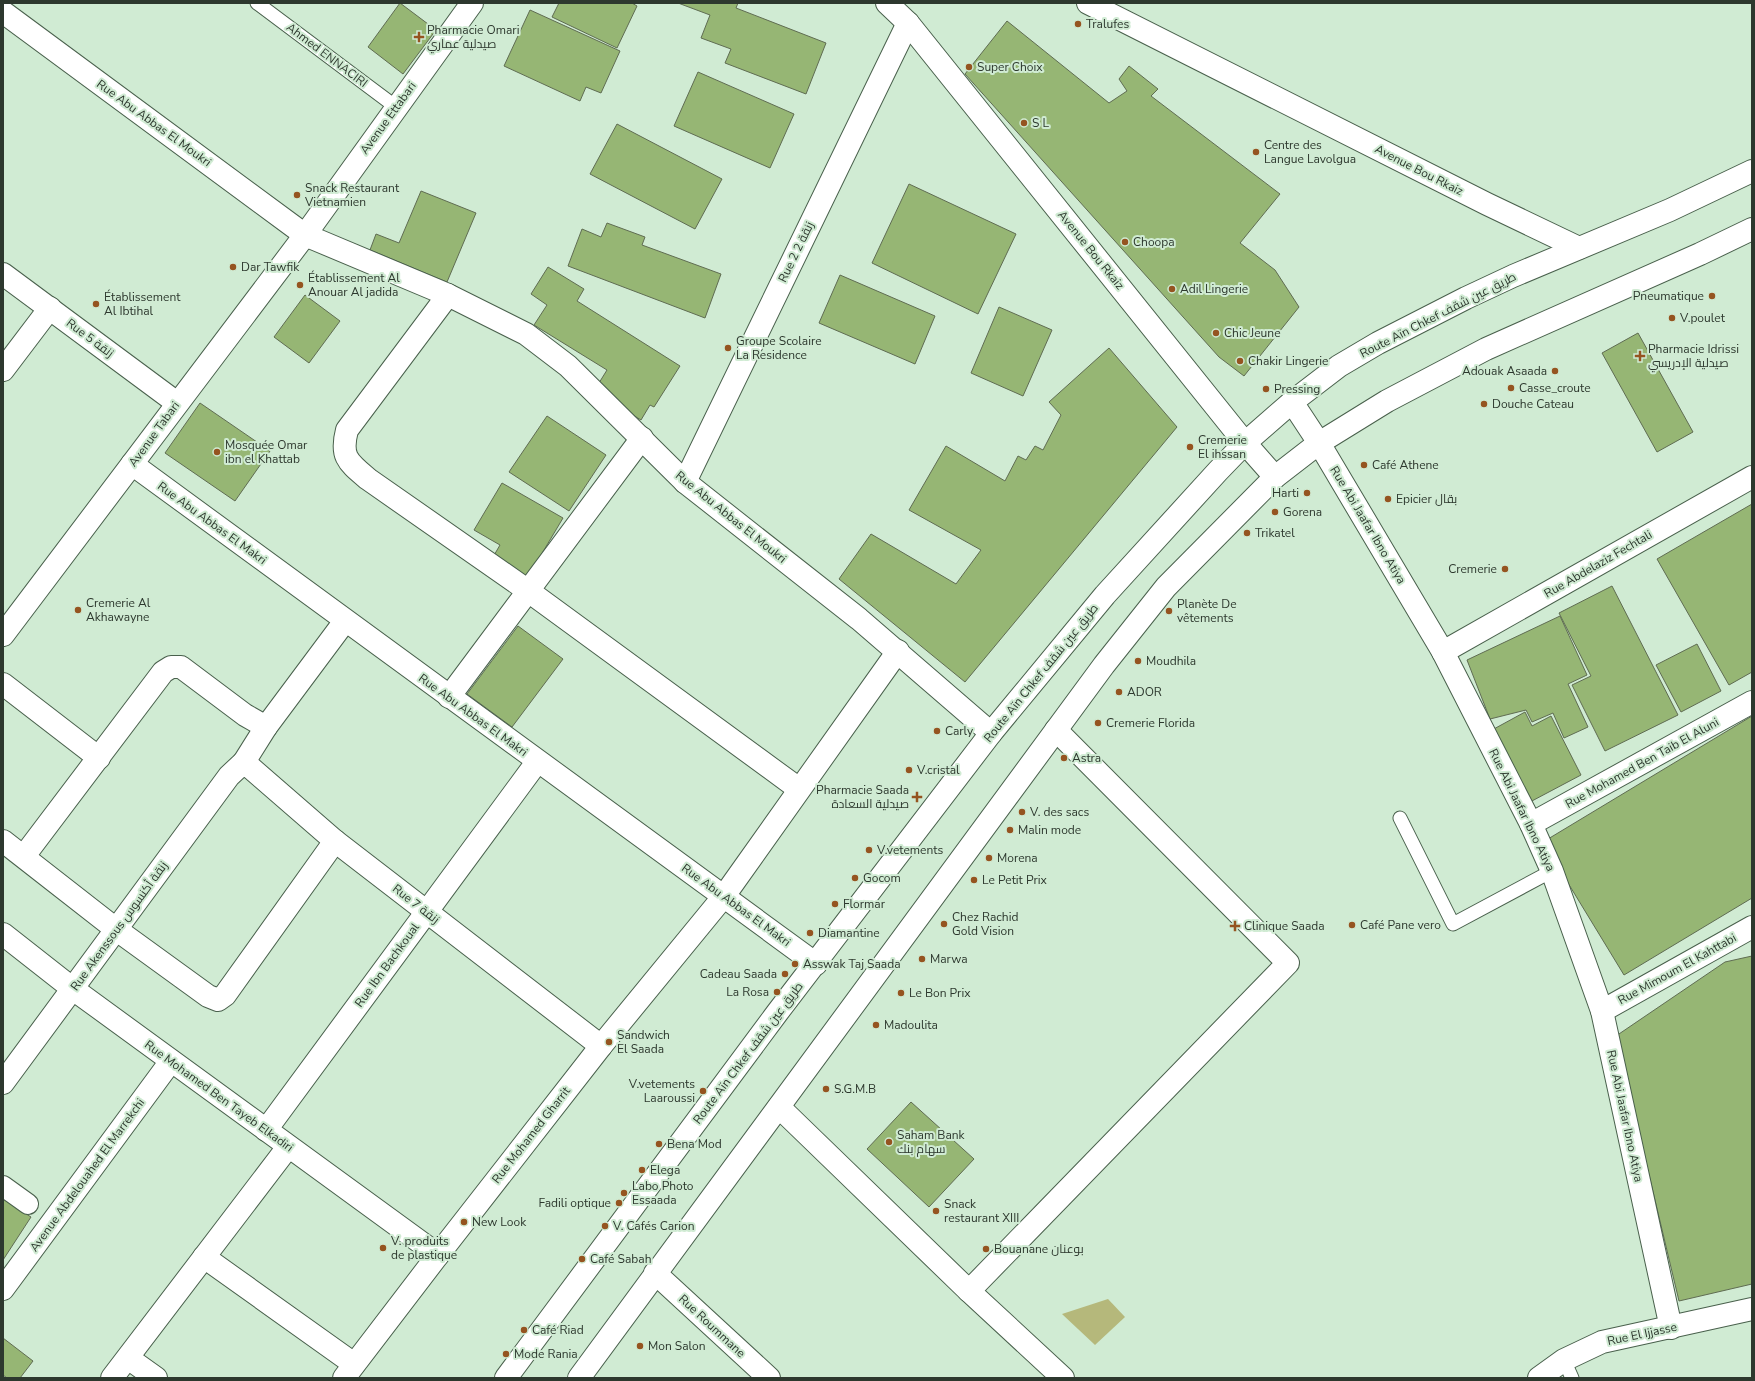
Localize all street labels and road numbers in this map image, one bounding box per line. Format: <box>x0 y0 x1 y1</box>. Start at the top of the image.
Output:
street label: Ahmed ENNACIRI <box>283 19 371 91</box>
street label: Rue Abu Abbas El Moukri <box>93 76 215 170</box>
street label: Avenue Ettabari <box>356 79 420 157</box>
street label: Avenue Bou Rkaiz <box>1372 141 1466 199</box>
street label: Avenue Bou Rkaiz <box>1054 207 1128 293</box>
street label: Rue 2 زنقة 2 <box>774 219 818 285</box>
street label: Route Aïn Chkef طريق عين شقف <box>1357 268 1519 361</box>
street label: Rue زنقة 5 <box>63 315 117 361</box>
street label: Avenue Tabari <box>125 398 183 470</box>
street label: Rue Abi Jaafar Ibno Atiya <box>1326 463 1410 587</box>
street label: Rue Abu Abbas El Moukri <box>672 467 790 567</box>
street label: Rue Abu Abbas El Makri <box>154 478 270 568</box>
street label: Rue Abdelaziz Fechtali <box>1541 527 1655 601</box>
street label: Route Aïn Chkef طريق عين شقف <box>980 601 1102 745</box>
street label: Rue Abu Abbas El Makri <box>415 670 531 760</box>
street label: Rue Mohamed Ben Taib El Aluni <box>1562 714 1722 812</box>
street label: Rue Abi Jaafar Ibno Atiya <box>1485 746 1559 874</box>
street label: Rue Akenssous زنقة أكنسوس <box>67 858 171 994</box>
street label: Rue Abu Abbas El Makri <box>678 860 794 950</box>
street label: Rue 7 زنقة <box>389 881 443 927</box>
street label: Rue Ibn Bachkoual <box>351 919 423 1010</box>
street label: Rue Mimoum El Kahttabi <box>1615 930 1739 1008</box>
street label: Route Aïn Chkef طريق عين شقف <box>689 979 807 1127</box>
street label: Rue Mohamed Ben Tayeb Elkadiri <box>141 1037 297 1155</box>
street label: Rue Abi Jaafar Ibno Atiya <box>1603 1048 1647 1184</box>
street label: Rue Mohamed Gharrit <box>488 1083 574 1187</box>
street label: Avenue Abdelouahed El Marrekchi <box>26 1095 148 1255</box>
street label: Rue Roummane <box>675 1291 749 1361</box>
street label: Rue El Ijjasse <box>1606 1319 1678 1349</box>

